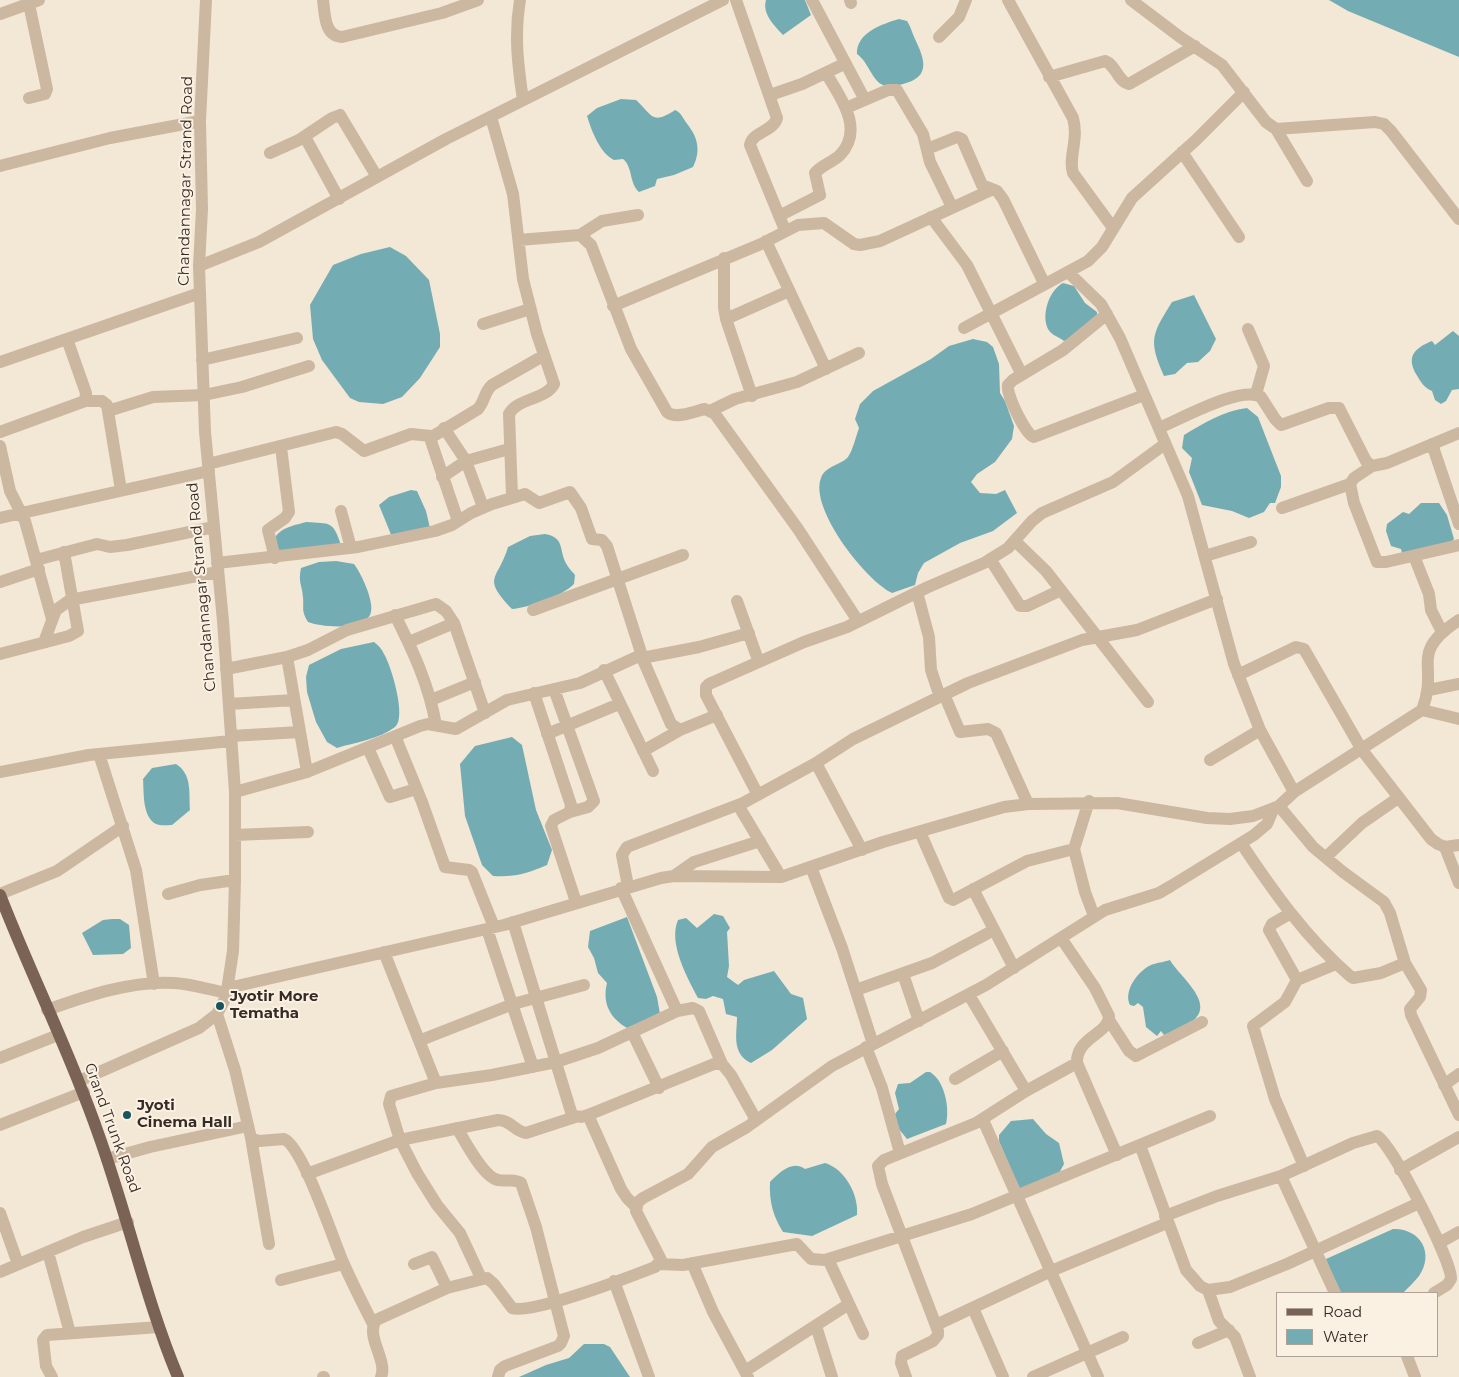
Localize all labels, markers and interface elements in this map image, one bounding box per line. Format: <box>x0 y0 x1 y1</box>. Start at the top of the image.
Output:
street label: Chandannagar Strand Road <box>175 76 197 286</box>
street label: Chandannagar Strand Road <box>184 482 220 692</box>
place label: Jyotir More Tematha <box>230 988 318 1023</box>
marker: Jyotir More Tematha <box>214 1000 226 1012</box>
street label: Grand Trunk Road <box>80 1061 144 1195</box>
place label: Jyoti Cinema Hall <box>137 1097 232 1132</box>
marker: Jyoti Cinema Hall <box>121 1109 133 1121</box>
legend <box>1276 1292 1439 1357</box>
text: Road <box>1323 1302 1362 1321</box>
text: Water <box>1323 1327 1369 1346</box>

